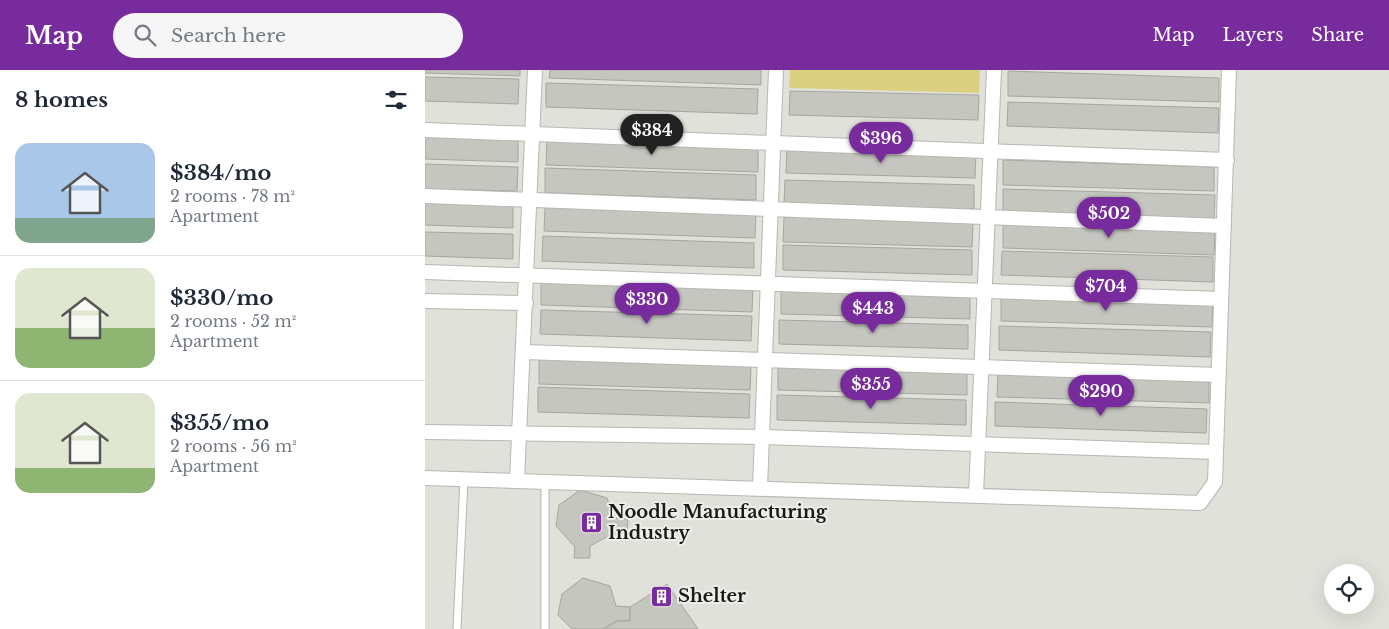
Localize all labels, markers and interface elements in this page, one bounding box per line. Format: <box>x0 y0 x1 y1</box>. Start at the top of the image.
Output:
search box <box>113 13 463 58</box>
text: Map <box>25 21 83 50</box>
icon: search <box>131 21 159 49</box>
text: Search here <box>171 24 286 47</box>
text: Map <box>1153 24 1194 46</box>
text: Layers <box>1222 24 1283 46</box>
text: Share <box>1311 24 1364 46</box>
icon: filters <box>382 86 410 114</box>
text: 8 homes <box>15 87 108 113</box>
pin: $384 <box>622 114 682 156</box>
text: $384 <box>631 120 673 140</box>
pin: $396 <box>851 122 911 164</box>
text: $396 <box>860 128 902 148</box>
text: $384/mo <box>170 160 271 186</box>
icon: home <box>55 163 115 223</box>
text: 2 rooms · 78 m² <box>170 186 295 206</box>
pin: $502 <box>1079 196 1139 239</box>
text: $502 <box>1088 203 1130 223</box>
text: Apartment <box>170 206 259 226</box>
pin: $704 <box>1076 270 1136 312</box>
text: $704 <box>1085 276 1127 296</box>
pin: $330 <box>617 282 677 325</box>
text: $330/mo <box>170 285 273 311</box>
icon: home <box>55 288 115 348</box>
text: $330 <box>626 289 668 309</box>
pin: $443 <box>843 292 903 334</box>
text: $443 <box>852 298 894 318</box>
text: 2 rooms · 52 m² <box>170 311 296 331</box>
text: Apartment <box>170 331 259 351</box>
pin: $355 <box>841 368 901 410</box>
text: $355 <box>851 374 891 394</box>
pin: $290 <box>1071 374 1131 417</box>
text: $290 <box>1079 381 1123 401</box>
text: $355/mo <box>170 410 269 436</box>
icon: home <box>55 413 115 473</box>
text: 2 rooms · 56 m² <box>170 436 297 456</box>
text: Apartment <box>170 456 259 476</box>
place label: Noodle Manufacturing Industry <box>608 501 828 544</box>
building icon: Noodle Manufacturing Industry <box>580 510 604 534</box>
map controls <box>1324 564 1374 614</box>
button: locate <box>1324 564 1374 614</box>
building icon: Shelter <box>650 584 674 608</box>
place label: Shelter <box>678 585 746 607</box>

